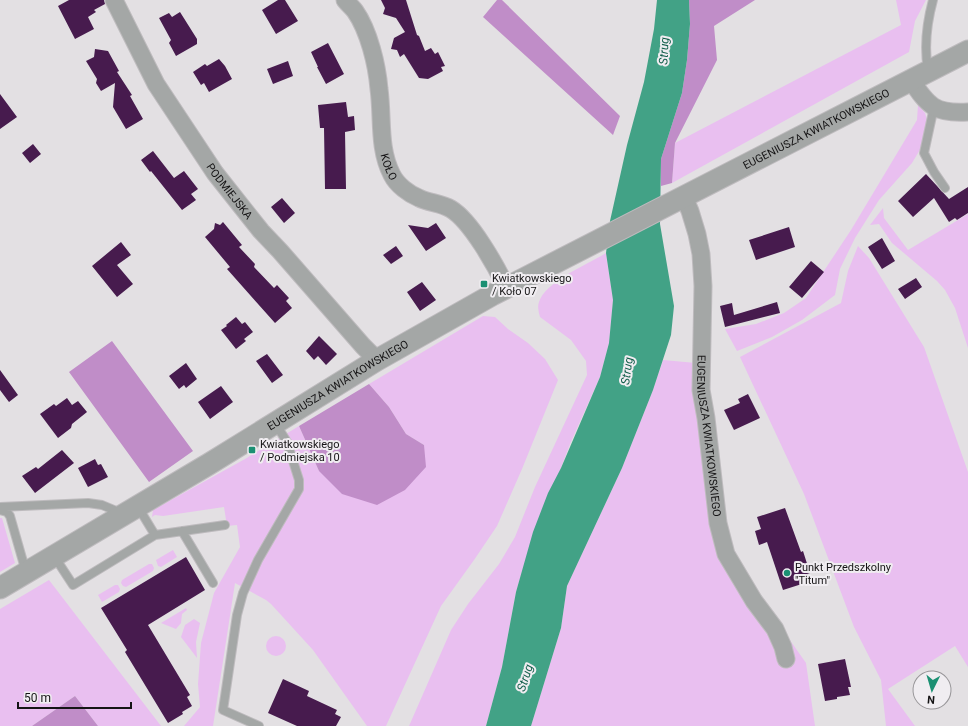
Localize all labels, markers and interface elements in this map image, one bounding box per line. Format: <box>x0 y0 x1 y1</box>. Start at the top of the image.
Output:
water label: Strug <box>656 36 672 65</box>
street label: EUGENIUSZA KWIATKOWSKIEGO <box>741 86 892 172</box>
street label: KOŁO <box>378 152 400 183</box>
street label: PODMIEJSKA <box>204 161 256 222</box>
place label: Kwiatkowskiego / Koło 07 <box>492 272 571 298</box>
marker: Kwiatkowskiego / Koło 07 <box>479 279 489 289</box>
street label: EUGENIUSZA KWIATKOWSKIEGO <box>265 337 411 433</box>
street label: EUGENIUSZA KWIATKOWSKIEGO <box>695 355 724 517</box>
water label: Strug <box>618 356 636 386</box>
place label: Kwiatkowskiego / Podmiejska 10 <box>260 438 340 464</box>
marker: Kwiatkowskiego / Podmiejska 10 <box>247 445 257 455</box>
place label: Punkt Przedszkolny "Titum" <box>795 561 892 587</box>
marker: Punkt Przedszkolny "Titum" <box>782 568 792 578</box>
water label: Strug <box>514 662 536 693</box>
north arrow <box>912 670 952 710</box>
scale bar <box>18 684 131 710</box>
text: 50 m <box>24 691 51 705</box>
text: N <box>927 693 936 706</box>

